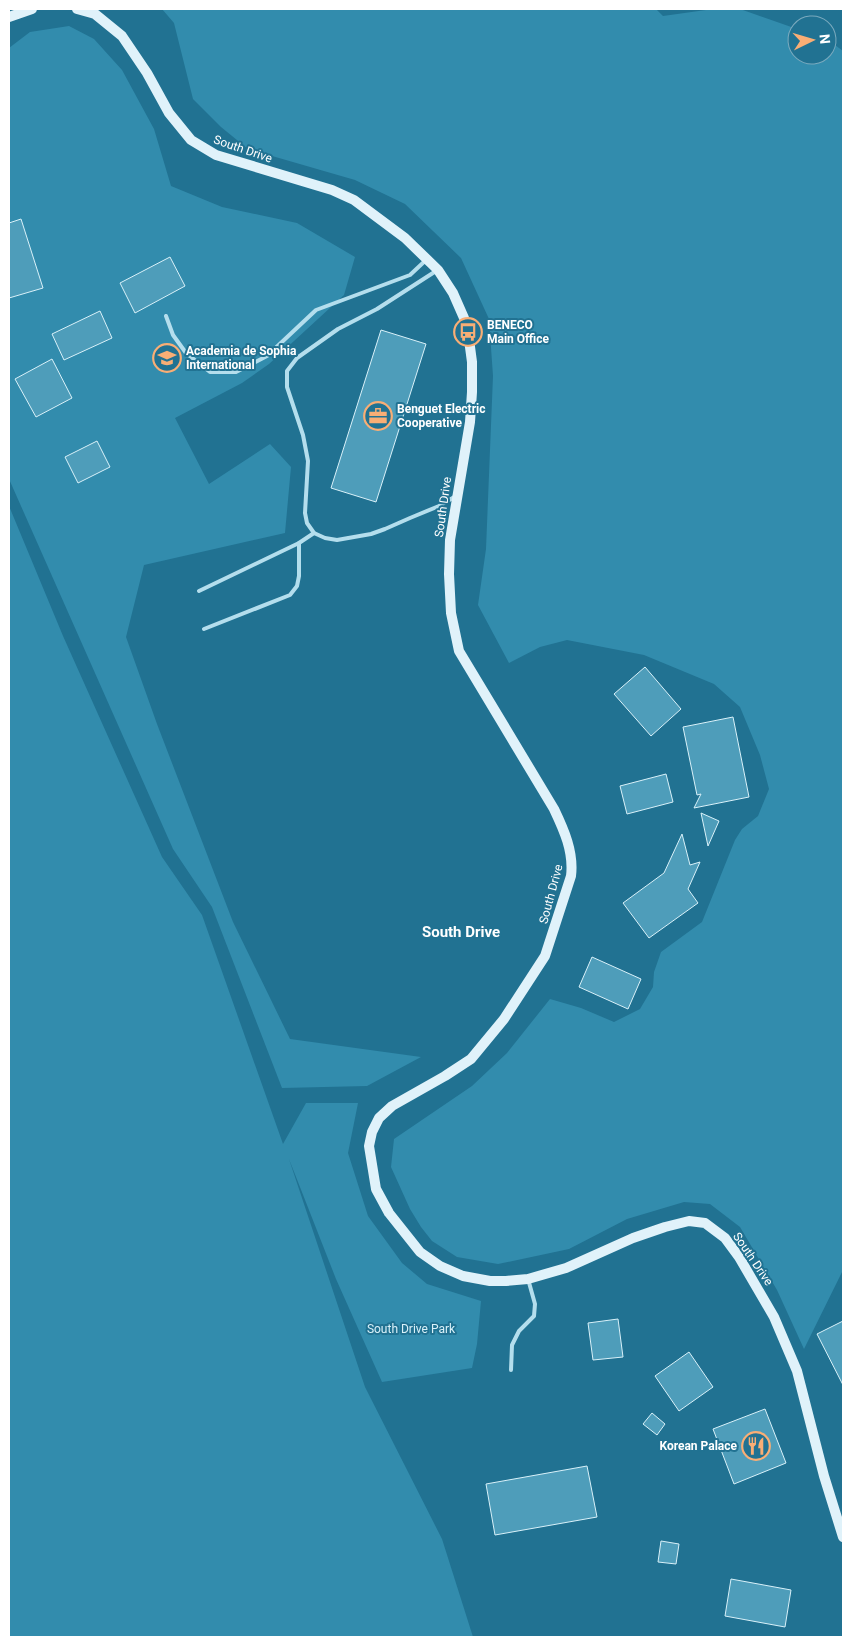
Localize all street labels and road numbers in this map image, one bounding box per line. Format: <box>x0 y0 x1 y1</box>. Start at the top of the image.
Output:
street label: South Drive <box>212 132 274 166</box>
street label: South Drive <box>432 476 454 538</box>
street label: South Drive <box>536 863 566 925</box>
street label: South Drive <box>730 1230 776 1288</box>

